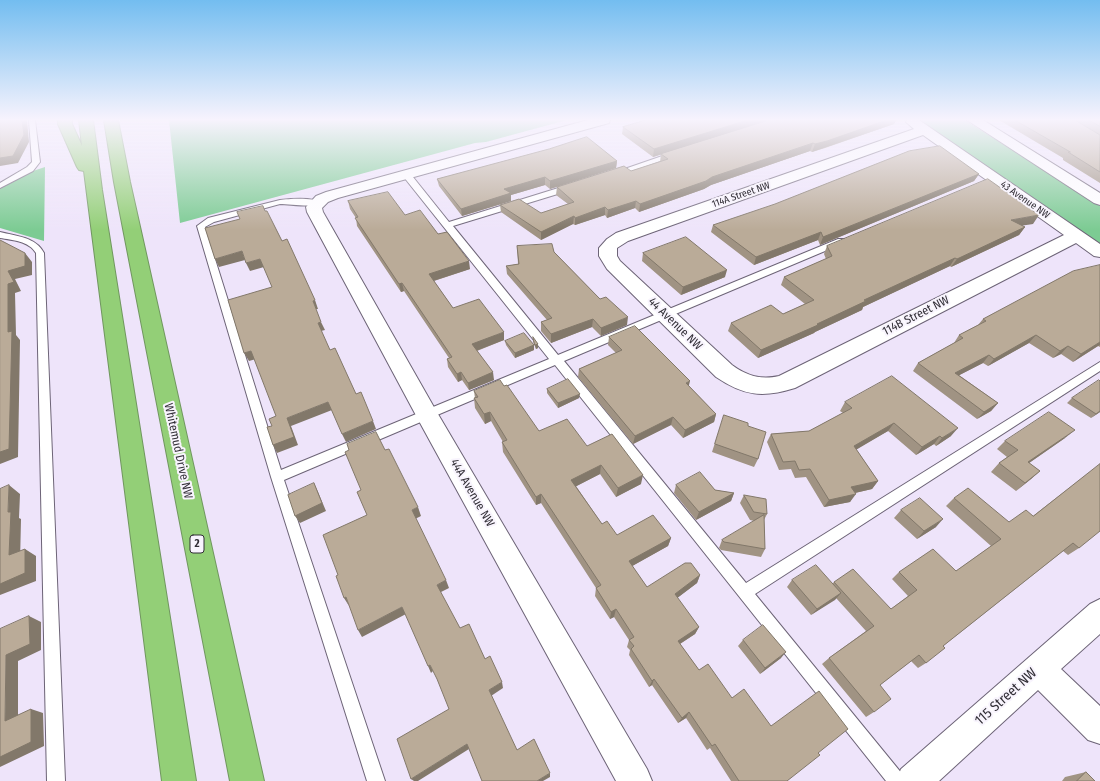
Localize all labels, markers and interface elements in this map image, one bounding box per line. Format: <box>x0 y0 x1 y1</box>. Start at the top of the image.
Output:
street label: 114A Street NW <box>710 179 772 211</box>
street label: 43 Avenue NW <box>998 179 1052 221</box>
street label: 114B Street NW <box>880 293 952 339</box>
street label: 44 Avenue NW <box>645 295 705 353</box>
street label: Whitemud Drive NW <box>161 402 195 500</box>
street label: 44A Avenue NW <box>447 457 497 529</box>
road number: 2 <box>190 535 204 553</box>
street label: 115 Street NW <box>972 665 1040 729</box>

